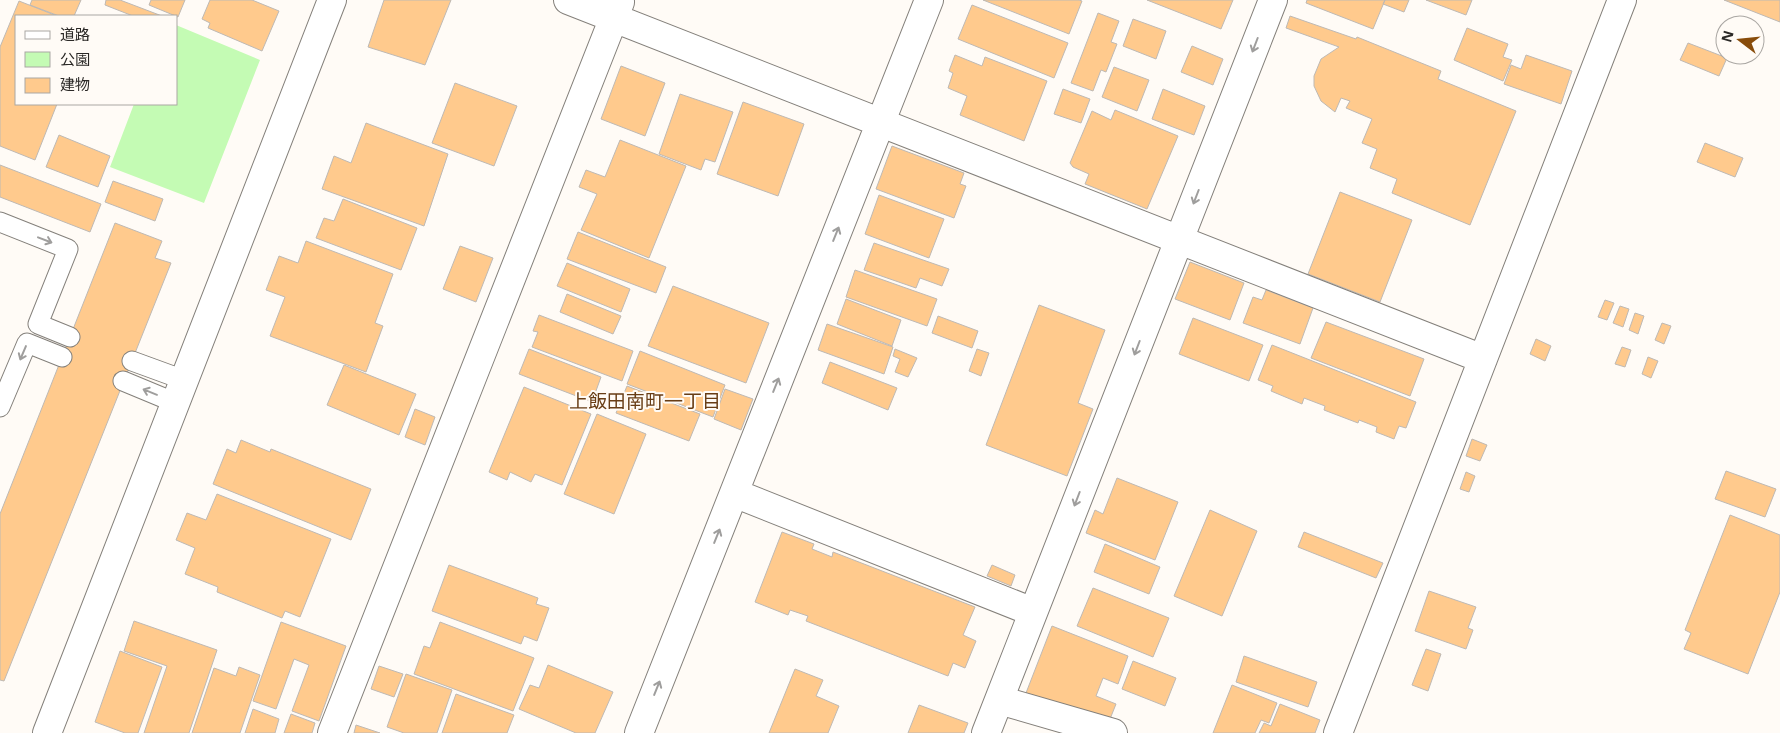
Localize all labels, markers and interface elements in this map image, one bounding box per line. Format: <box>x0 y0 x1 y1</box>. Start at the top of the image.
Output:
legend <box>15 15 178 105</box>
north arrow <box>1715 15 1765 65</box>
text: 道路 <box>60 24 90 44</box>
text: N <box>1716 28 1738 44</box>
one-way arrow <box>1250 37 1259 53</box>
text: 公園 <box>60 49 90 69</box>
text: 建物 <box>60 74 90 94</box>
one-way arrow <box>1191 189 1200 204</box>
one-way arrow <box>832 227 842 242</box>
one-way arrow <box>37 236 53 245</box>
one-way arrow <box>1131 340 1141 355</box>
one-way arrow <box>18 345 28 360</box>
one-way arrow <box>773 378 782 393</box>
one-way arrow <box>143 387 158 396</box>
district label: 上飯田南町一丁目 <box>569 388 721 414</box>
one-way arrow <box>1072 491 1082 506</box>
one-way arrow <box>713 529 722 544</box>
one-way arrow <box>653 681 662 696</box>

